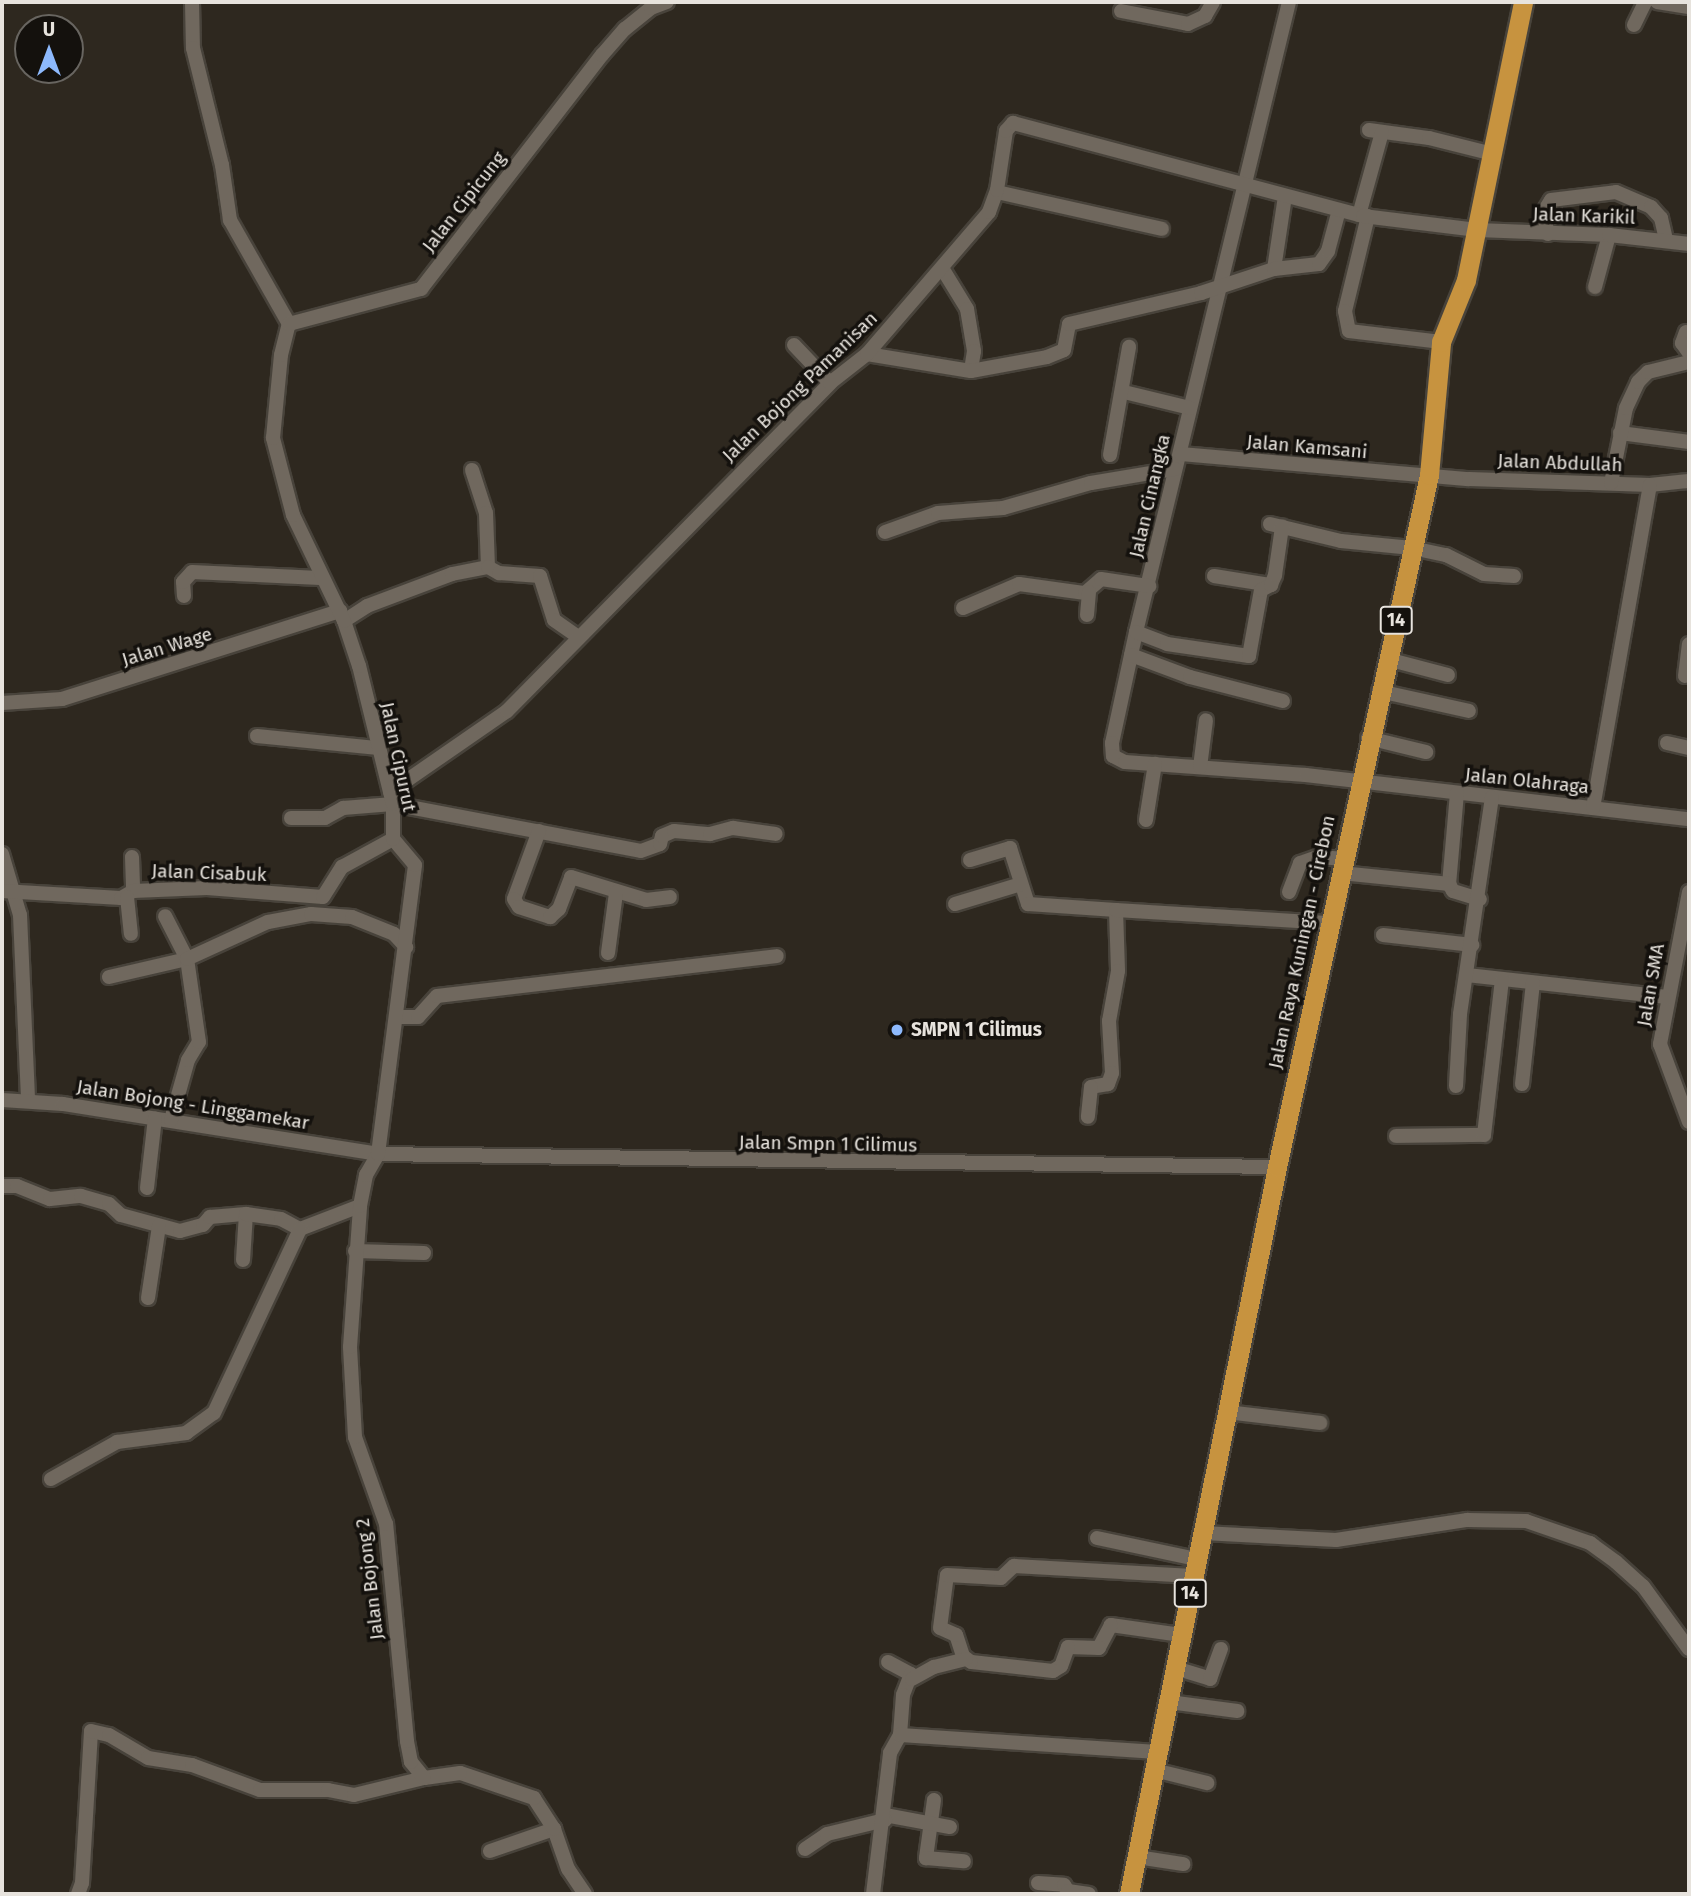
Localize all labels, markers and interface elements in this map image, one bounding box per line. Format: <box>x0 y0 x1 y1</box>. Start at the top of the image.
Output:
north arrow <box>14 14 84 84</box>
text: U <box>43 18 55 41</box>
street label: Jalan Cipicung <box>418 147 510 257</box>
street label: Jalan Karikil <box>1532 203 1636 229</box>
street label: Jalan Bojong Pamanisan <box>718 307 882 467</box>
street label: Jalan Kamsani <box>1246 430 1368 464</box>
street label: Jalan Cinangka <box>1125 432 1175 560</box>
street label: Jalan Abdullah <box>1497 449 1623 477</box>
road number: 14 <box>1378 606 1414 634</box>
street label: Jalan Wage <box>119 622 215 672</box>
street label: Jalan Cipurut <box>375 700 421 814</box>
street label: Jalan Olahraga <box>1464 763 1590 799</box>
street label: Jalan Raya Kuningan - Cirebon <box>1264 813 1340 1071</box>
street label: Jalan Cisabuk <box>151 860 267 886</box>
street label: Jalan SMA <box>1633 942 1669 1028</box>
place label: SMPN 1 Cilimus <box>911 1019 1042 1041</box>
marker: SMPN 1 Cilimus <box>889 1022 905 1038</box>
street label: Jalan Bojong - Linggamekar <box>75 1075 311 1135</box>
street label: Jalan Smpn 1 Cilimus <box>739 1131 917 1157</box>
street label: Jalan Bojong 2 <box>351 1517 389 1641</box>
road number: 14 <box>1172 1578 1208 1608</box>

